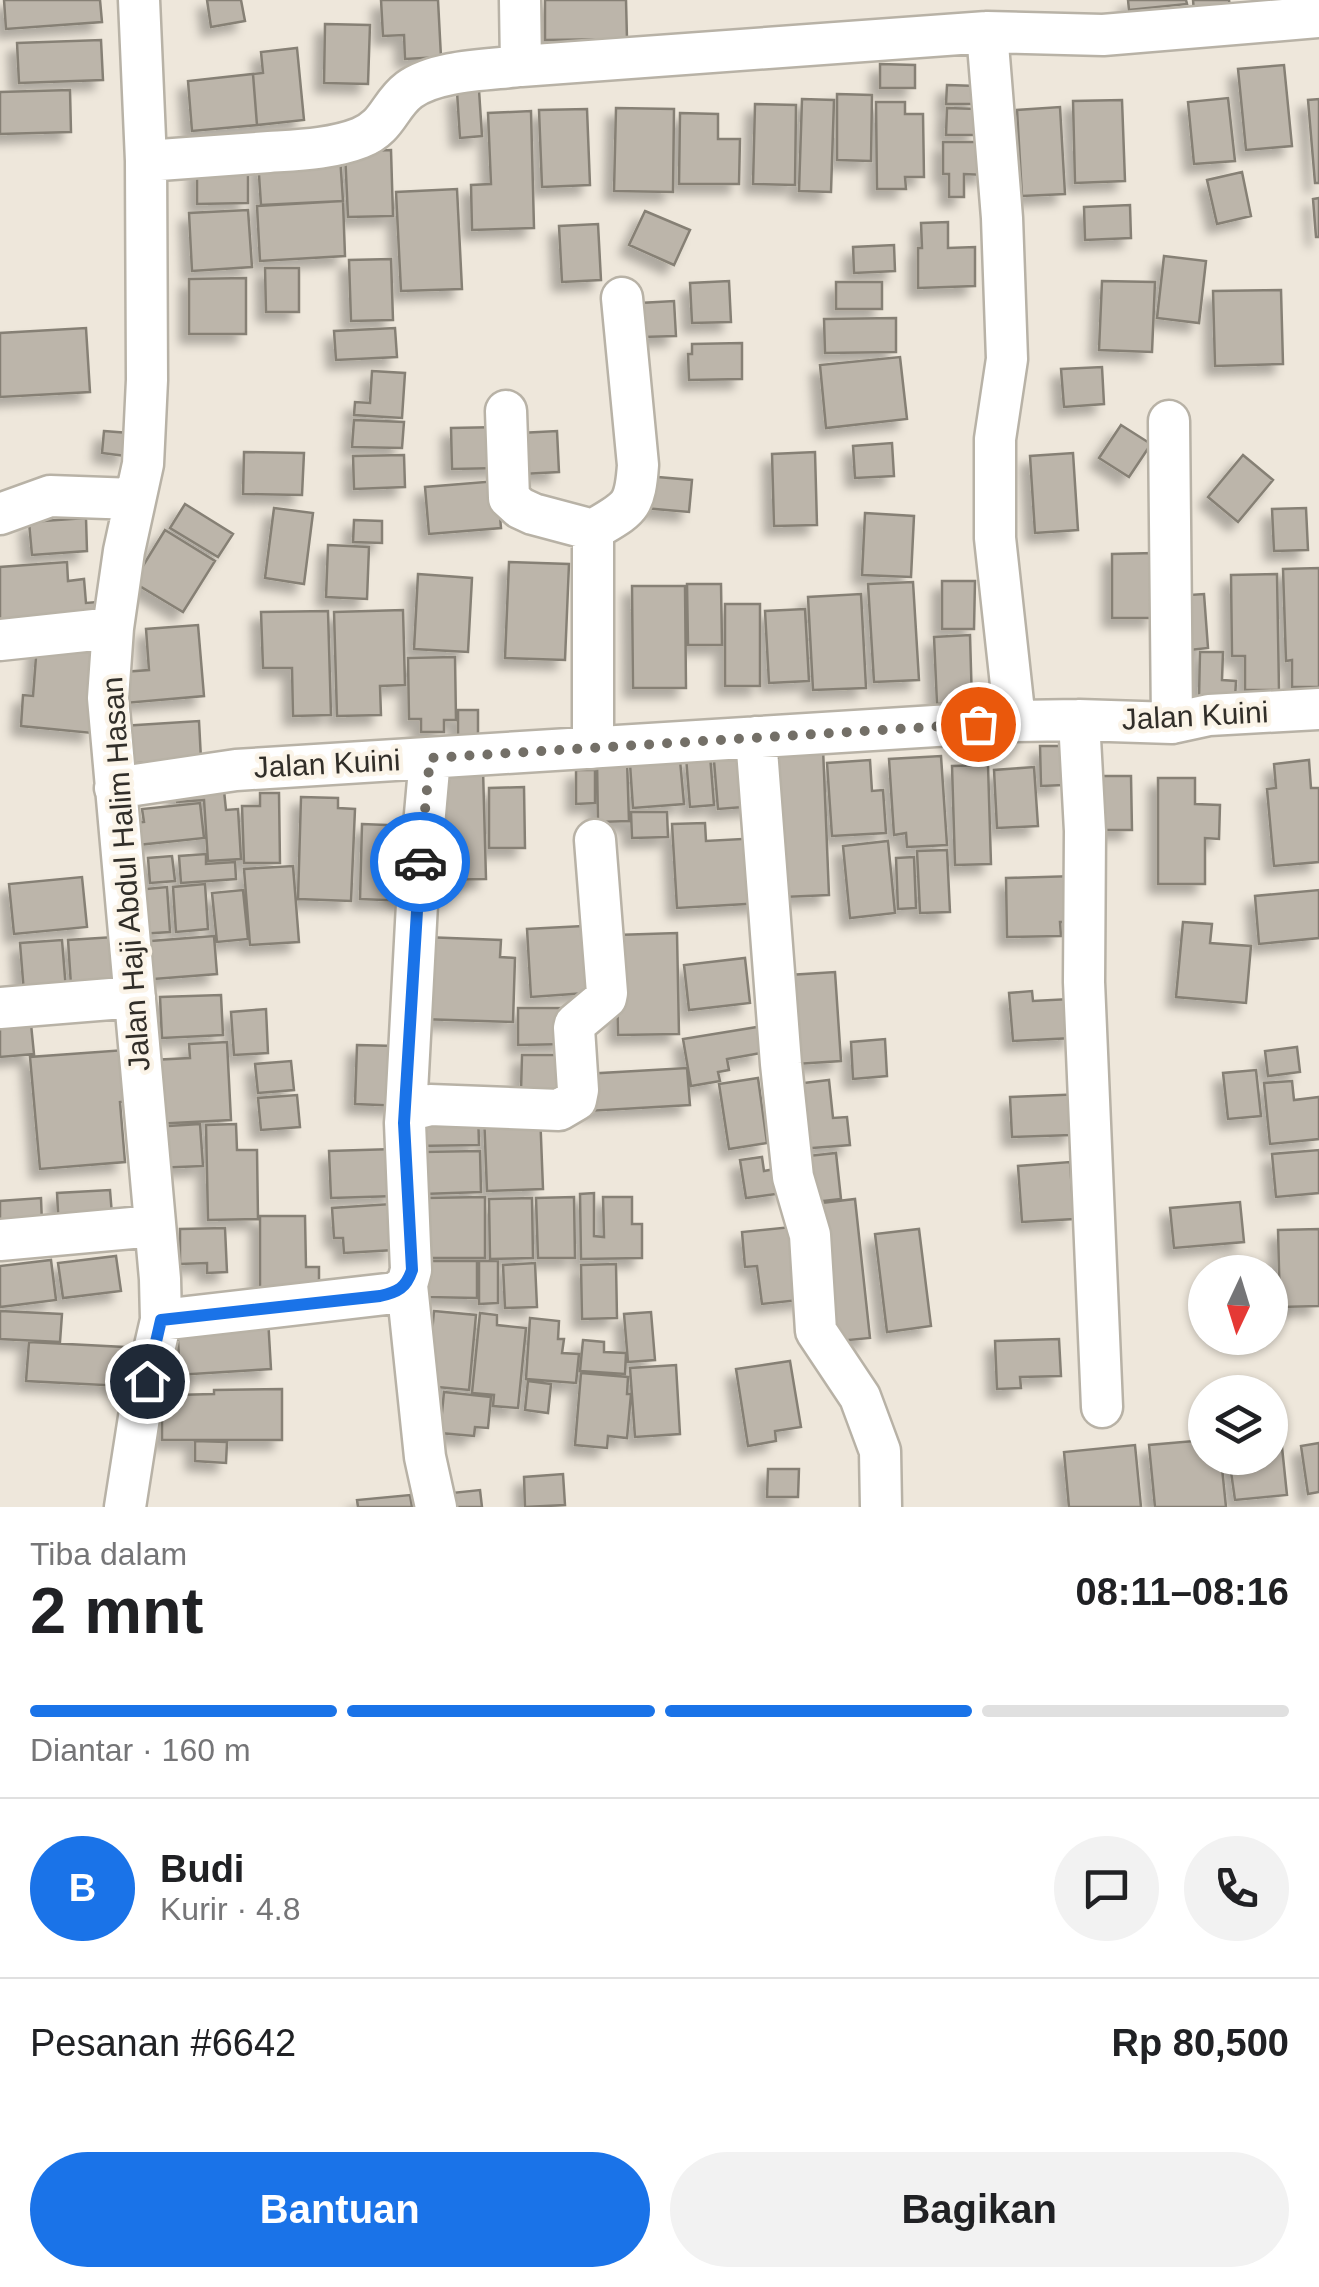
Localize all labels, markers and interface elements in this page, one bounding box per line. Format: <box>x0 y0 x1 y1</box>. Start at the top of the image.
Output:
street label: Jalan Haji Abdul Halim Hasan <box>95 676 156 1072</box>
pin <box>936 682 1021 767</box>
street label: Jalan Kuini <box>1121 695 1269 736</box>
icon: bag <box>951 697 1006 752</box>
street label: Jalan Kuini <box>253 743 401 784</box>
courier <box>370 812 470 912</box>
icon: car <box>393 835 448 890</box>
north arrow <box>1188 1255 1288 1355</box>
map controls <box>1188 1255 1288 1475</box>
pin <box>105 1339 190 1424</box>
icon: home <box>120 1354 175 1409</box>
button: layers <box>1188 1375 1288 1475</box>
text: Tiba dalam <box>30 1536 187 1572</box>
text: 08:11–08:16 <box>1076 1571 1289 1613</box>
text: 2 mnt <box>30 1574 203 1647</box>
text: Diantar · 160 m <box>30 1732 251 1768</box>
button: chat <box>1054 1836 1159 1941</box>
button: phone <box>1184 1836 1289 1941</box>
text: Budi <box>160 1848 244 1890</box>
text: B <box>69 1867 96 1909</box>
text: Kurir · 4.8 <box>160 1891 300 1927</box>
text: Pesanan #6642 <box>30 2022 296 2064</box>
text: Rp 80,500 <box>1112 2022 1289 2064</box>
button: Bantuan <box>30 2152 650 2267</box>
button: Bagikan <box>670 2152 1289 2267</box>

